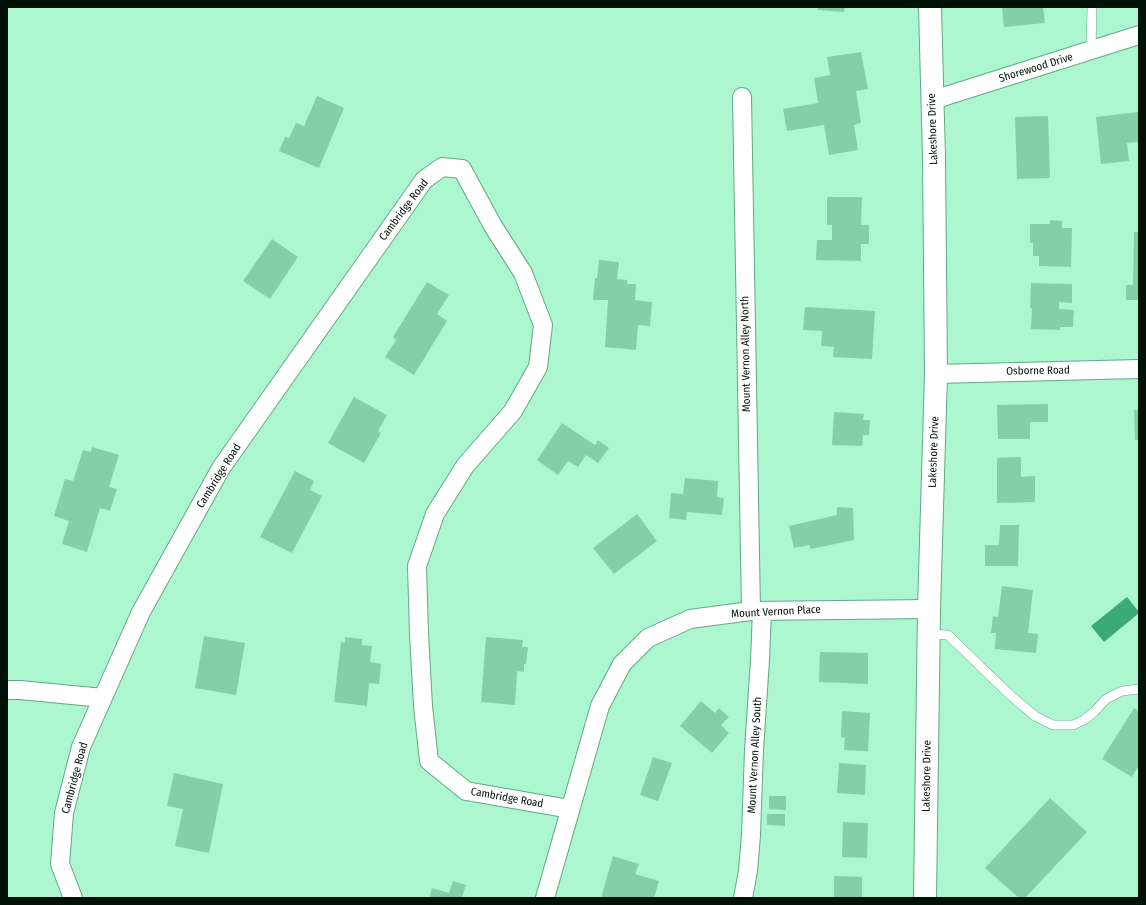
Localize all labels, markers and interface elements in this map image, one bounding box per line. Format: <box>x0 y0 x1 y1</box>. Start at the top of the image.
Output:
street label: Shorewood Drive <box>997 50 1075 86</box>
street label: Lakeshore Drive <box>925 93 941 165</box>
street label: Cambridge Road <box>377 177 431 243</box>
street label: Mount Vernon Alley North <box>738 296 754 412</box>
street label: Osborne Road <box>1006 364 1070 378</box>
street label: Lakeshore Drive <box>926 416 942 488</box>
street label: Cambridge Road <box>194 441 244 511</box>
street label: Mount Vernon Place <box>731 603 821 621</box>
street label: Mount Vernon Alley South <box>745 696 765 814</box>
street label: Lakeshore Drive <box>920 740 934 812</box>
street label: Cambridge Road <box>59 741 91 815</box>
street label: Cambridge Road <box>470 785 544 811</box>

